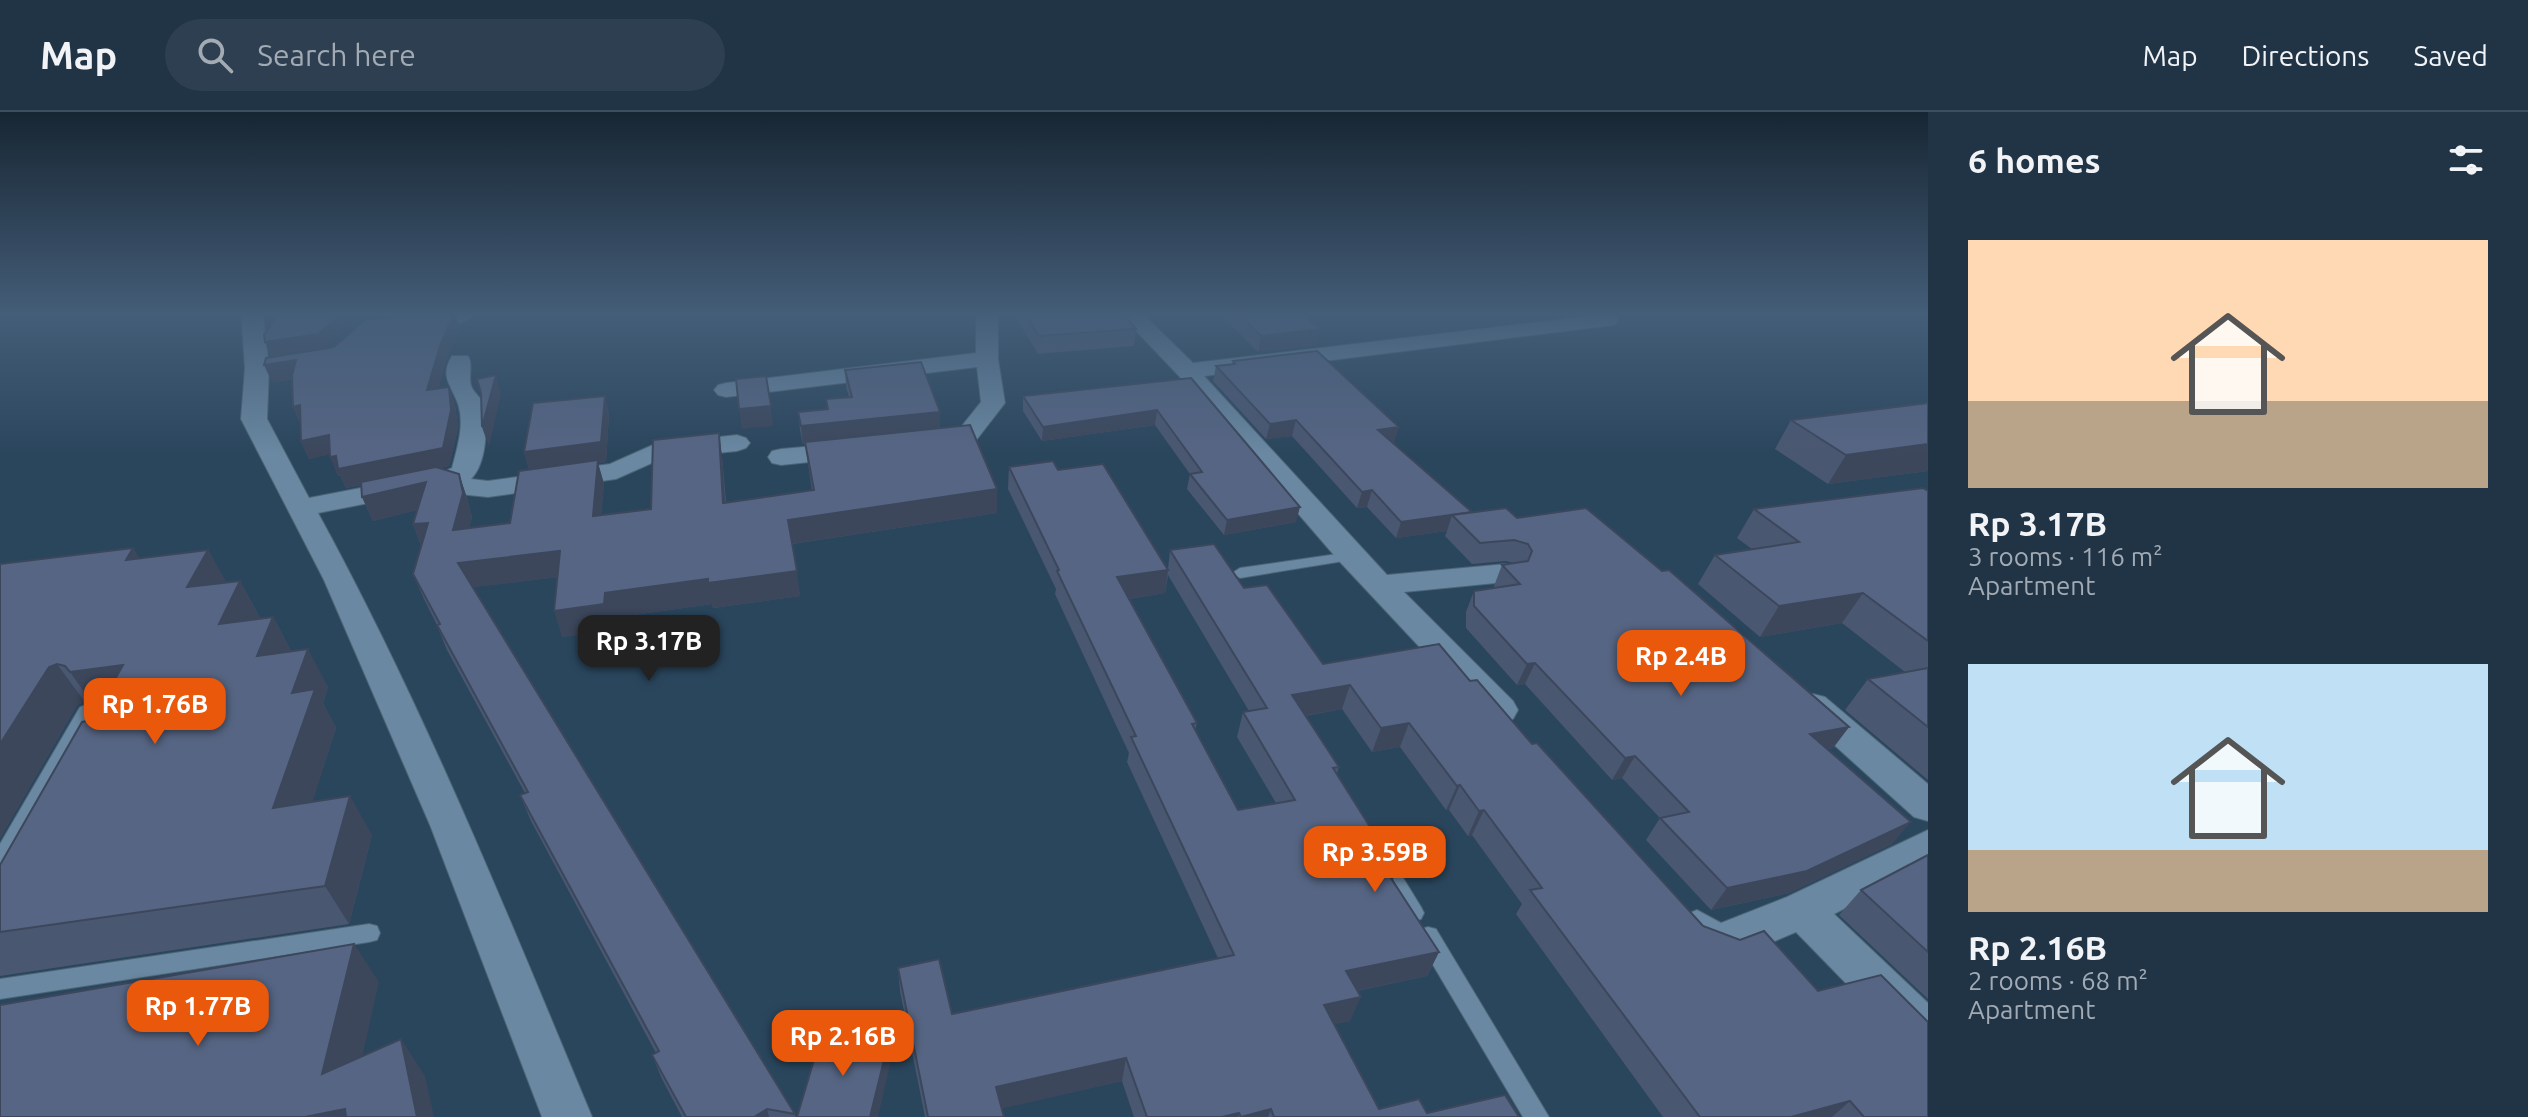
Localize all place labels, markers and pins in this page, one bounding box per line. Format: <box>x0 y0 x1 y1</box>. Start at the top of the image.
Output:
pin: Rp 3.17B <box>566 615 732 683</box>
pin: Rp 2.4B <box>1607 630 1755 698</box>
pin: Rp 1.76B <box>72 678 238 746</box>
pin: Rp 3.59B <box>1292 826 1458 894</box>
pin: Rp 1.77B <box>115 980 281 1048</box>
pin: Rp 2.16B <box>760 1010 926 1078</box>

